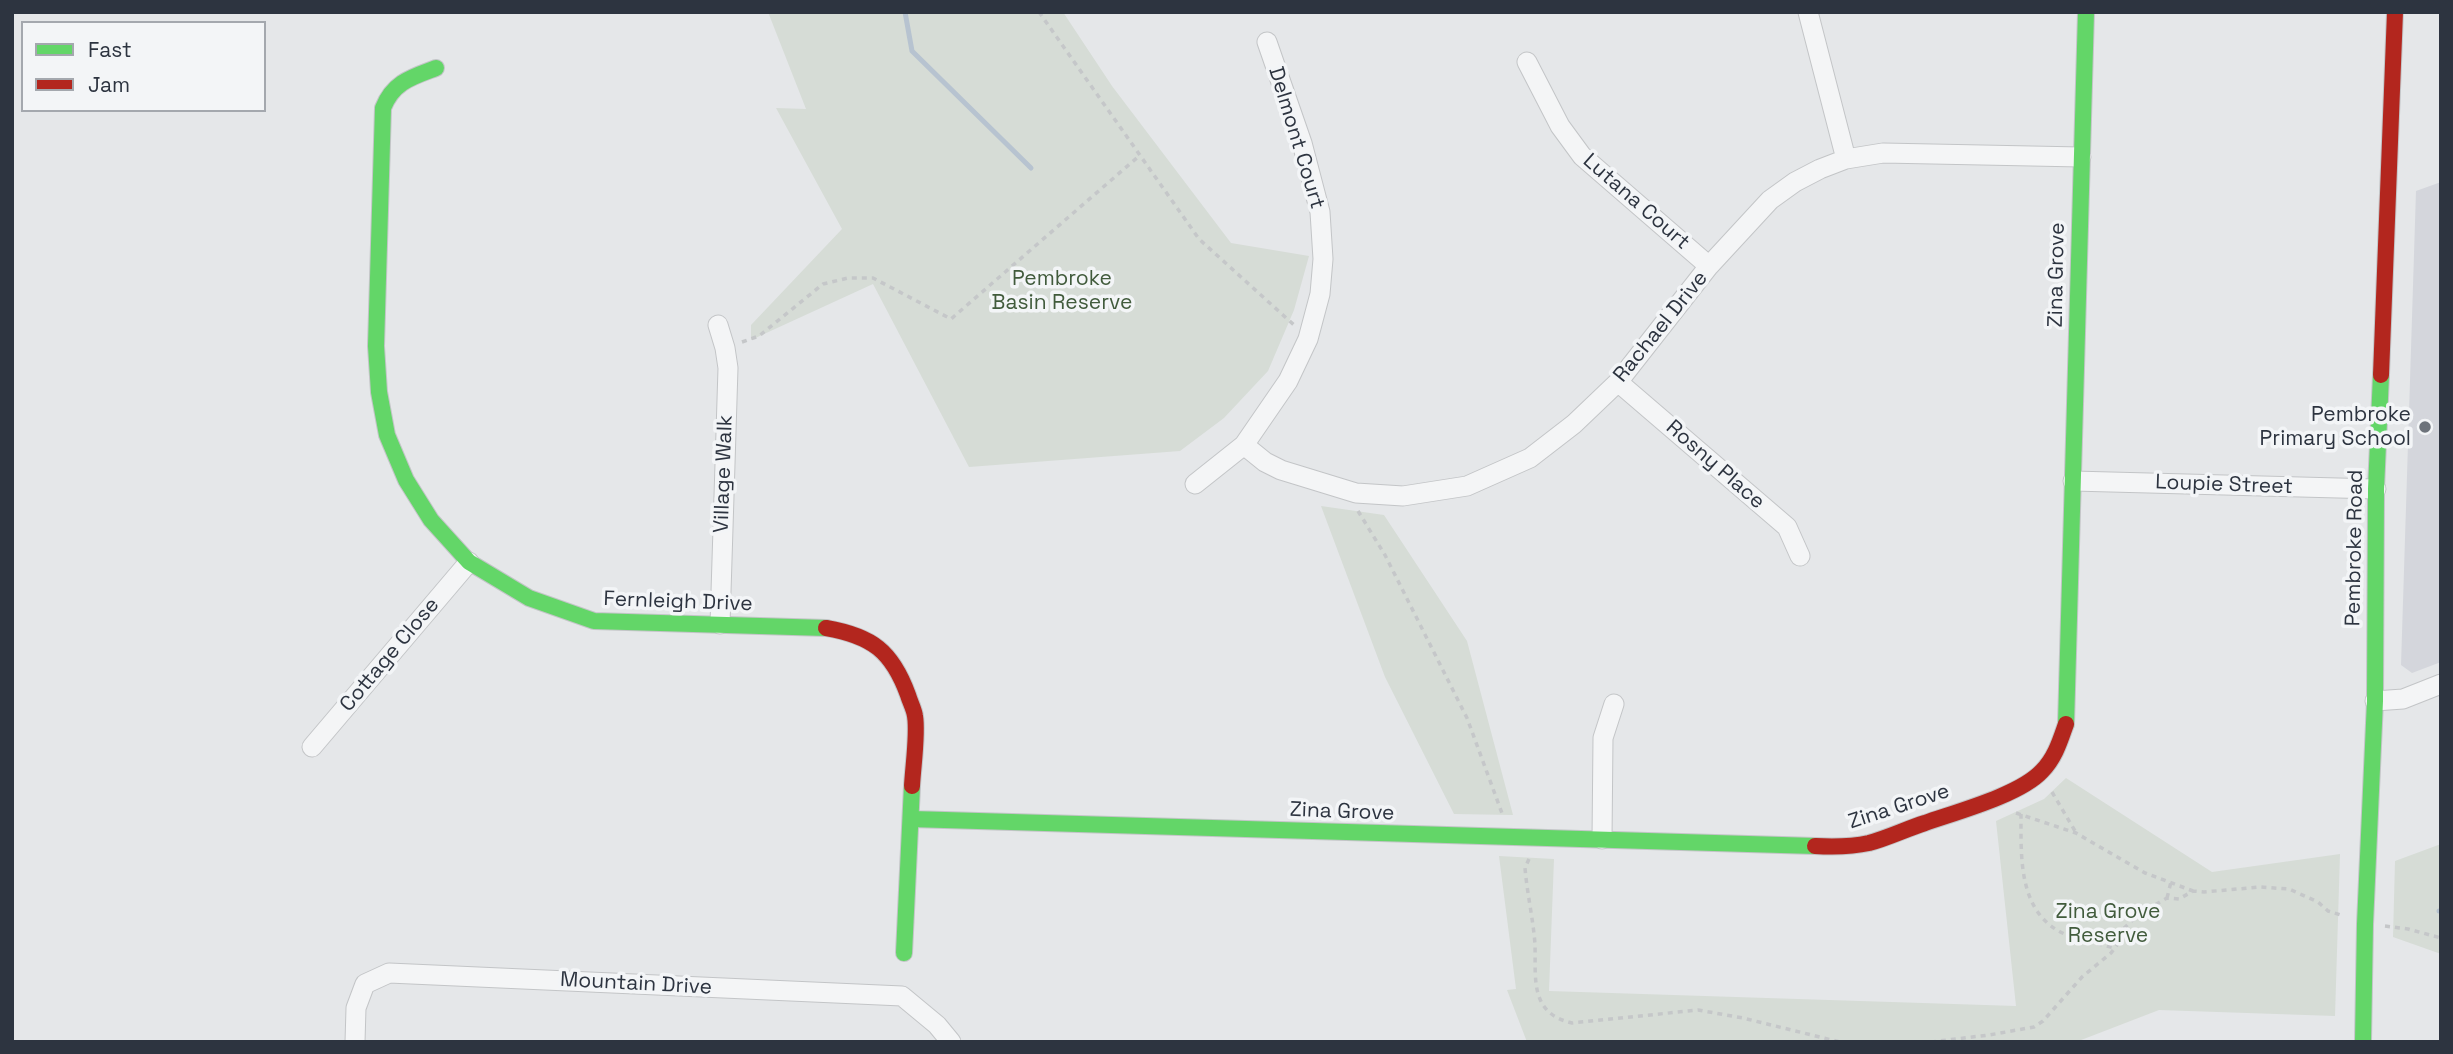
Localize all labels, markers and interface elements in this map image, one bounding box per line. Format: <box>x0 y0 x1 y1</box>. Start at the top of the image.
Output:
legend <box>21 21 266 112</box>
text: Fast <box>88 36 132 63</box>
street label: Delmont Court <box>1262 64 1330 212</box>
text: Jam <box>88 71 130 98</box>
street label: Lutana Court <box>1577 149 1695 255</box>
street label: Zina Grove <box>2043 222 2071 328</box>
park label: Pembroke Basin Reserve <box>992 266 1132 316</box>
street label: Rachael Drive <box>1609 266 1713 388</box>
place label: Pembroke Primary School <box>2260 402 2411 452</box>
street label: Village Walk <box>709 414 739 534</box>
street label: Rosny Place <box>1660 415 1770 515</box>
marker: Pembroke Primary School <box>2417 419 2433 435</box>
street label: Pembroke Road <box>2341 469 2369 627</box>
street label: Loupie Street <box>2155 470 2293 500</box>
street label: Fernleigh Drive <box>603 587 753 617</box>
street label: Cottage Close <box>335 593 445 717</box>
street label: Zina Grove <box>1845 779 1953 835</box>
street label: Zina Grove <box>1289 798 1395 826</box>
park label: Zina Grove Reserve <box>2056 899 2160 949</box>
street label: Mountain Drive <box>559 967 713 1001</box>

